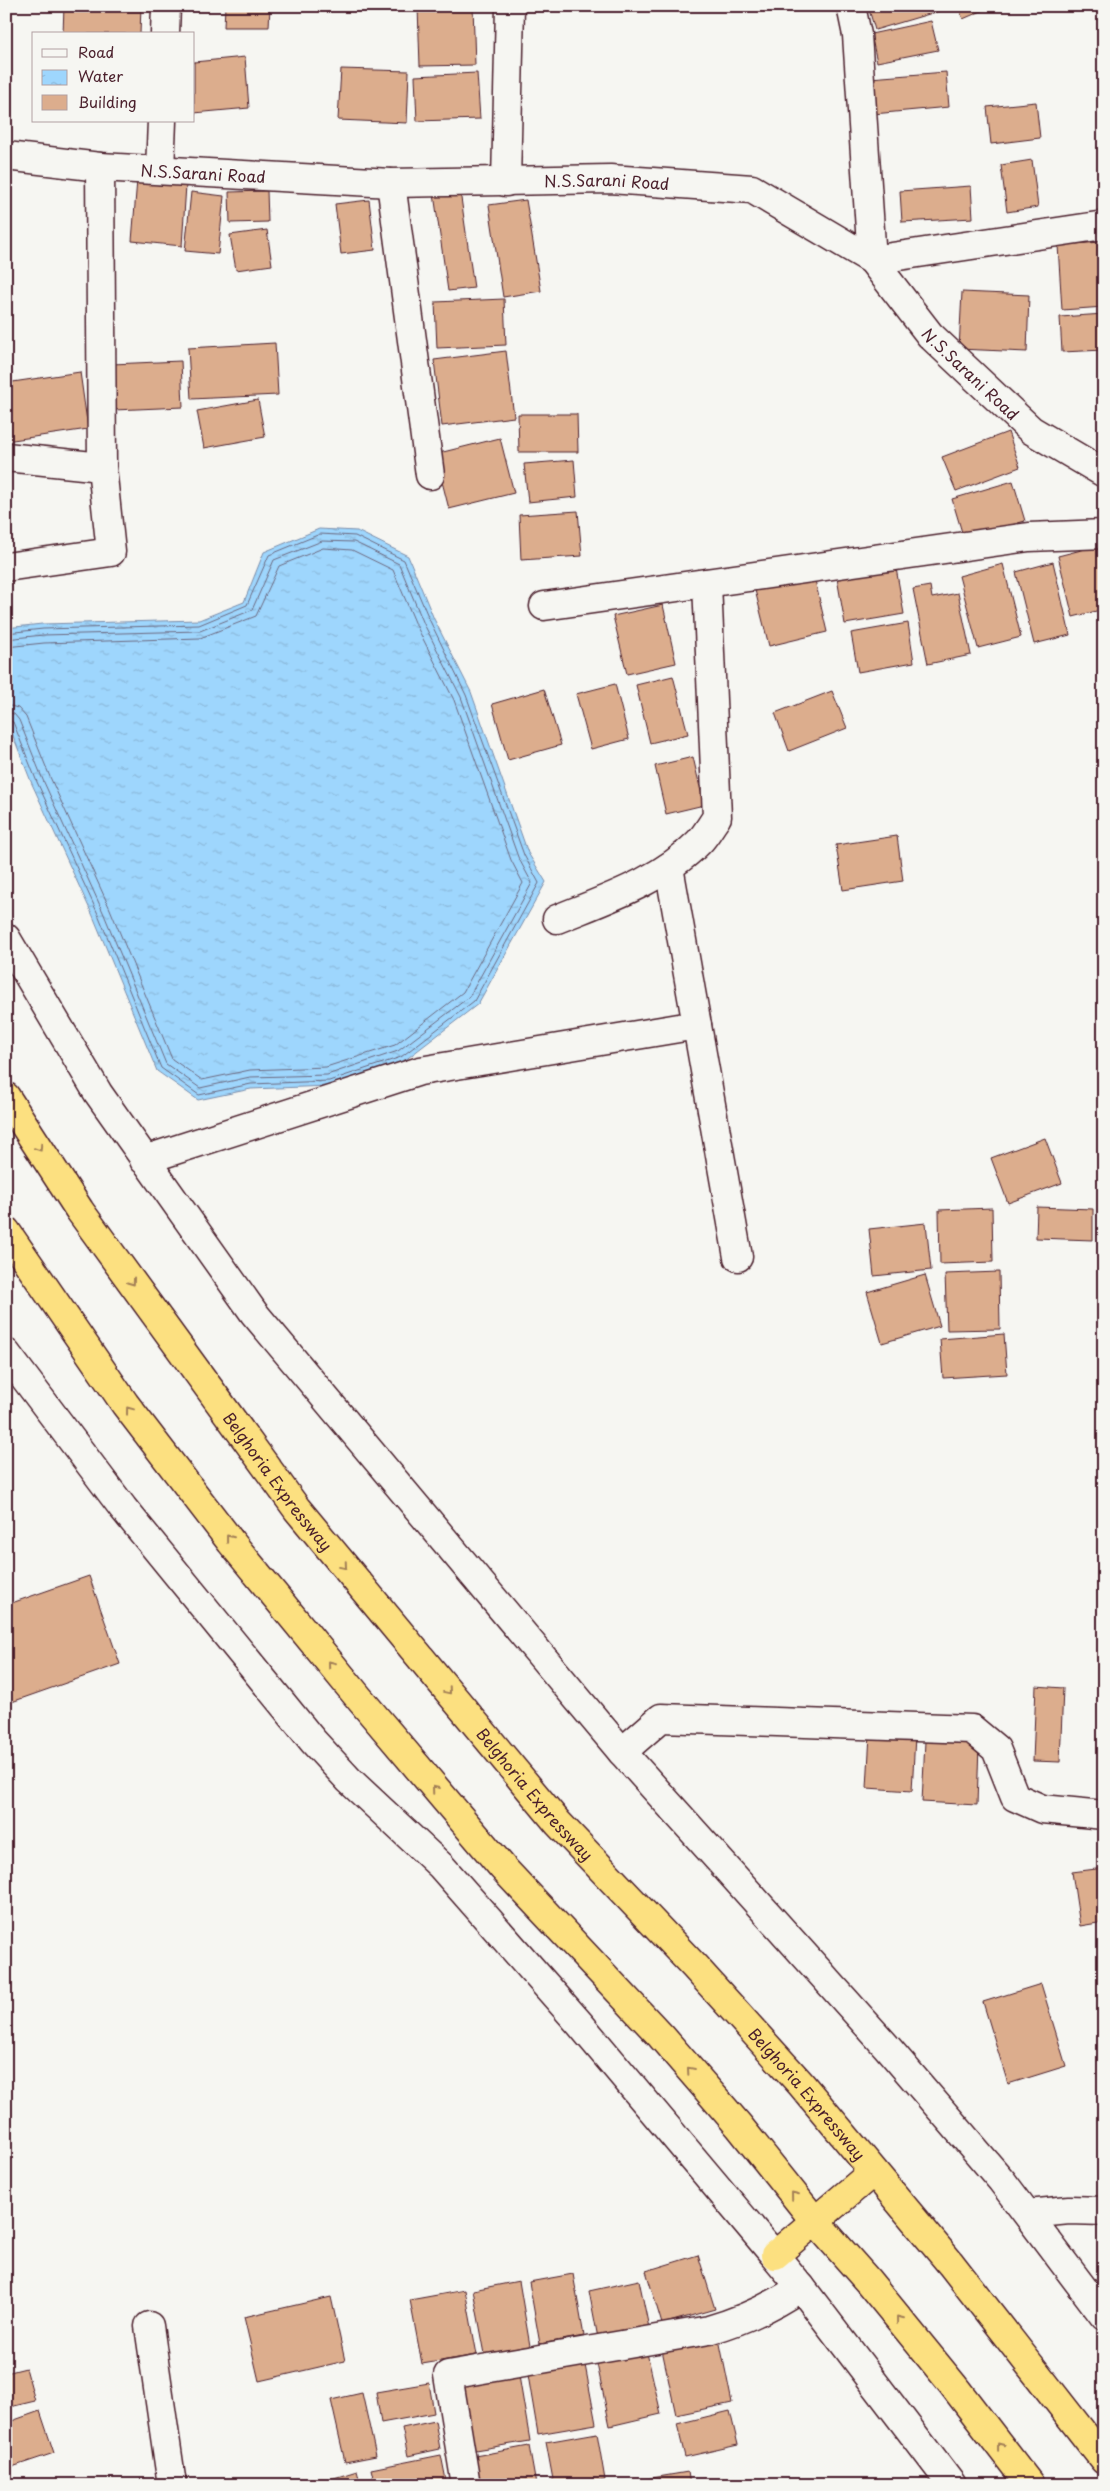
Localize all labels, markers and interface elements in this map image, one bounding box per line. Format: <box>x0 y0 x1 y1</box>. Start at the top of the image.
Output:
legend <box>32 32 195 122</box>
text: Road <box>78 40 114 63</box>
text: Water <box>78 64 123 87</box>
text: Building <box>78 90 137 113</box>
street label: N.S.Sarani Road <box>140 157 266 188</box>
street label: N.S.Sarani Road <box>544 167 670 195</box>
street label: N.S.Sarani Road <box>917 323 1025 425</box>
one-way arrow <box>33 1143 43 1152</box>
one-way arrow <box>126 1276 134 1285</box>
one-way arrow <box>127 1407 135 1416</box>
street label: Belghoria Expressway <box>218 1407 339 1556</box>
one-way arrow <box>226 1535 234 1544</box>
one-way arrow <box>339 1560 347 1569</box>
one-way arrow <box>329 1661 337 1670</box>
one-way arrow <box>442 1685 451 1694</box>
street label: Belghoria Expressway <box>471 1722 599 1866</box>
one-way arrow <box>433 1786 441 1795</box>
street label: Belghoria Expressway <box>743 2022 872 2165</box>
one-way arrow <box>687 2067 696 2076</box>
one-way arrow <box>791 2191 800 2201</box>
one-way arrow <box>896 2316 904 2325</box>
one-way arrow <box>998 2443 1006 2452</box>

